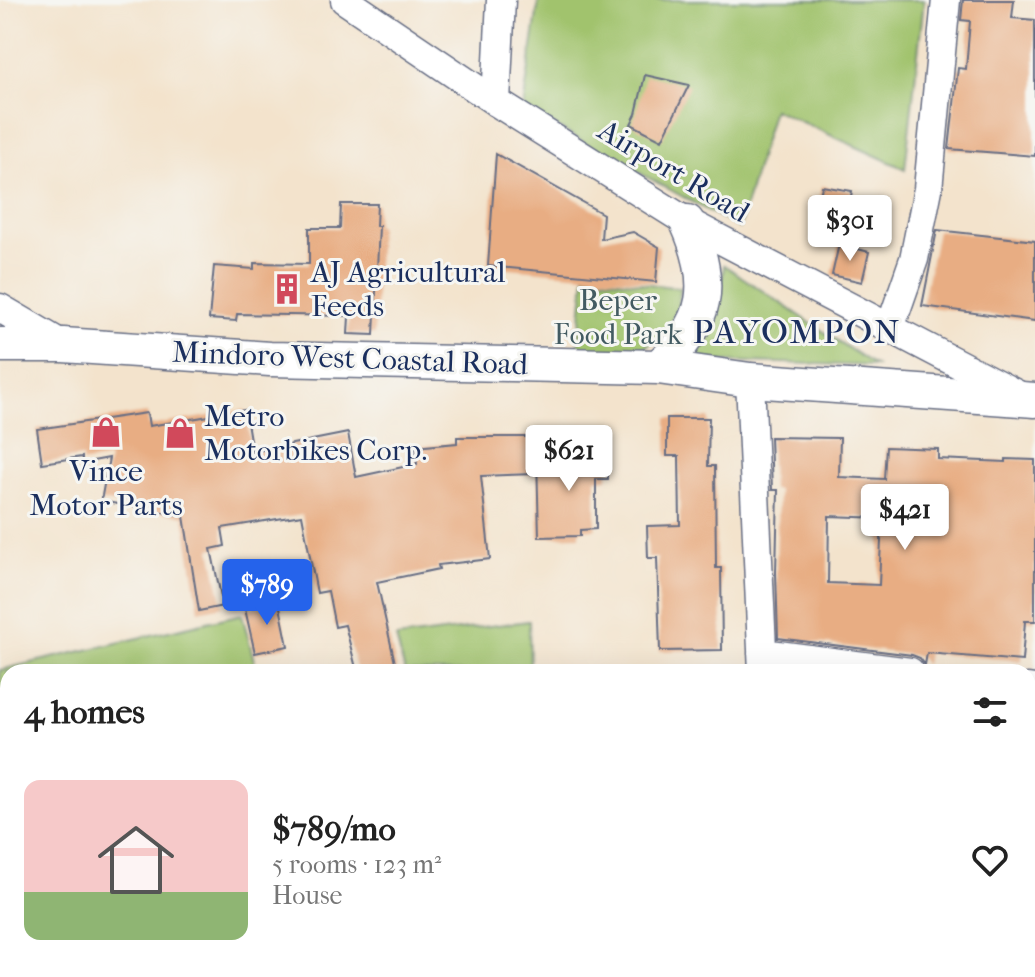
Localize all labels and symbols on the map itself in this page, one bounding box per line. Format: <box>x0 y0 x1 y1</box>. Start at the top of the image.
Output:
street label: Airport Road <box>591 112 756 231</box>
pin: $301 <box>803 195 897 263</box>
place label: AJ Agricultural Feeds <box>310 255 506 324</box>
building icon: AJ Agricultural Feeds <box>270 272 304 306</box>
park label: Beper Food Park <box>554 283 683 352</box>
district label: PAYOMPON <box>693 312 901 352</box>
street label: Mindoro West Coastal Road <box>171 335 529 382</box>
place label: Metro Motorbikes Corp. <box>204 399 427 468</box>
shop icon: Vince Motor Parts <box>89 415 123 449</box>
shop icon: Metro Motorbikes Corp. <box>163 416 197 450</box>
pin: $621 <box>522 425 616 493</box>
place label: Vince Motor Parts <box>29 454 183 523</box>
pin: $421 <box>858 484 952 552</box>
pin: $789 <box>220 559 314 627</box>

